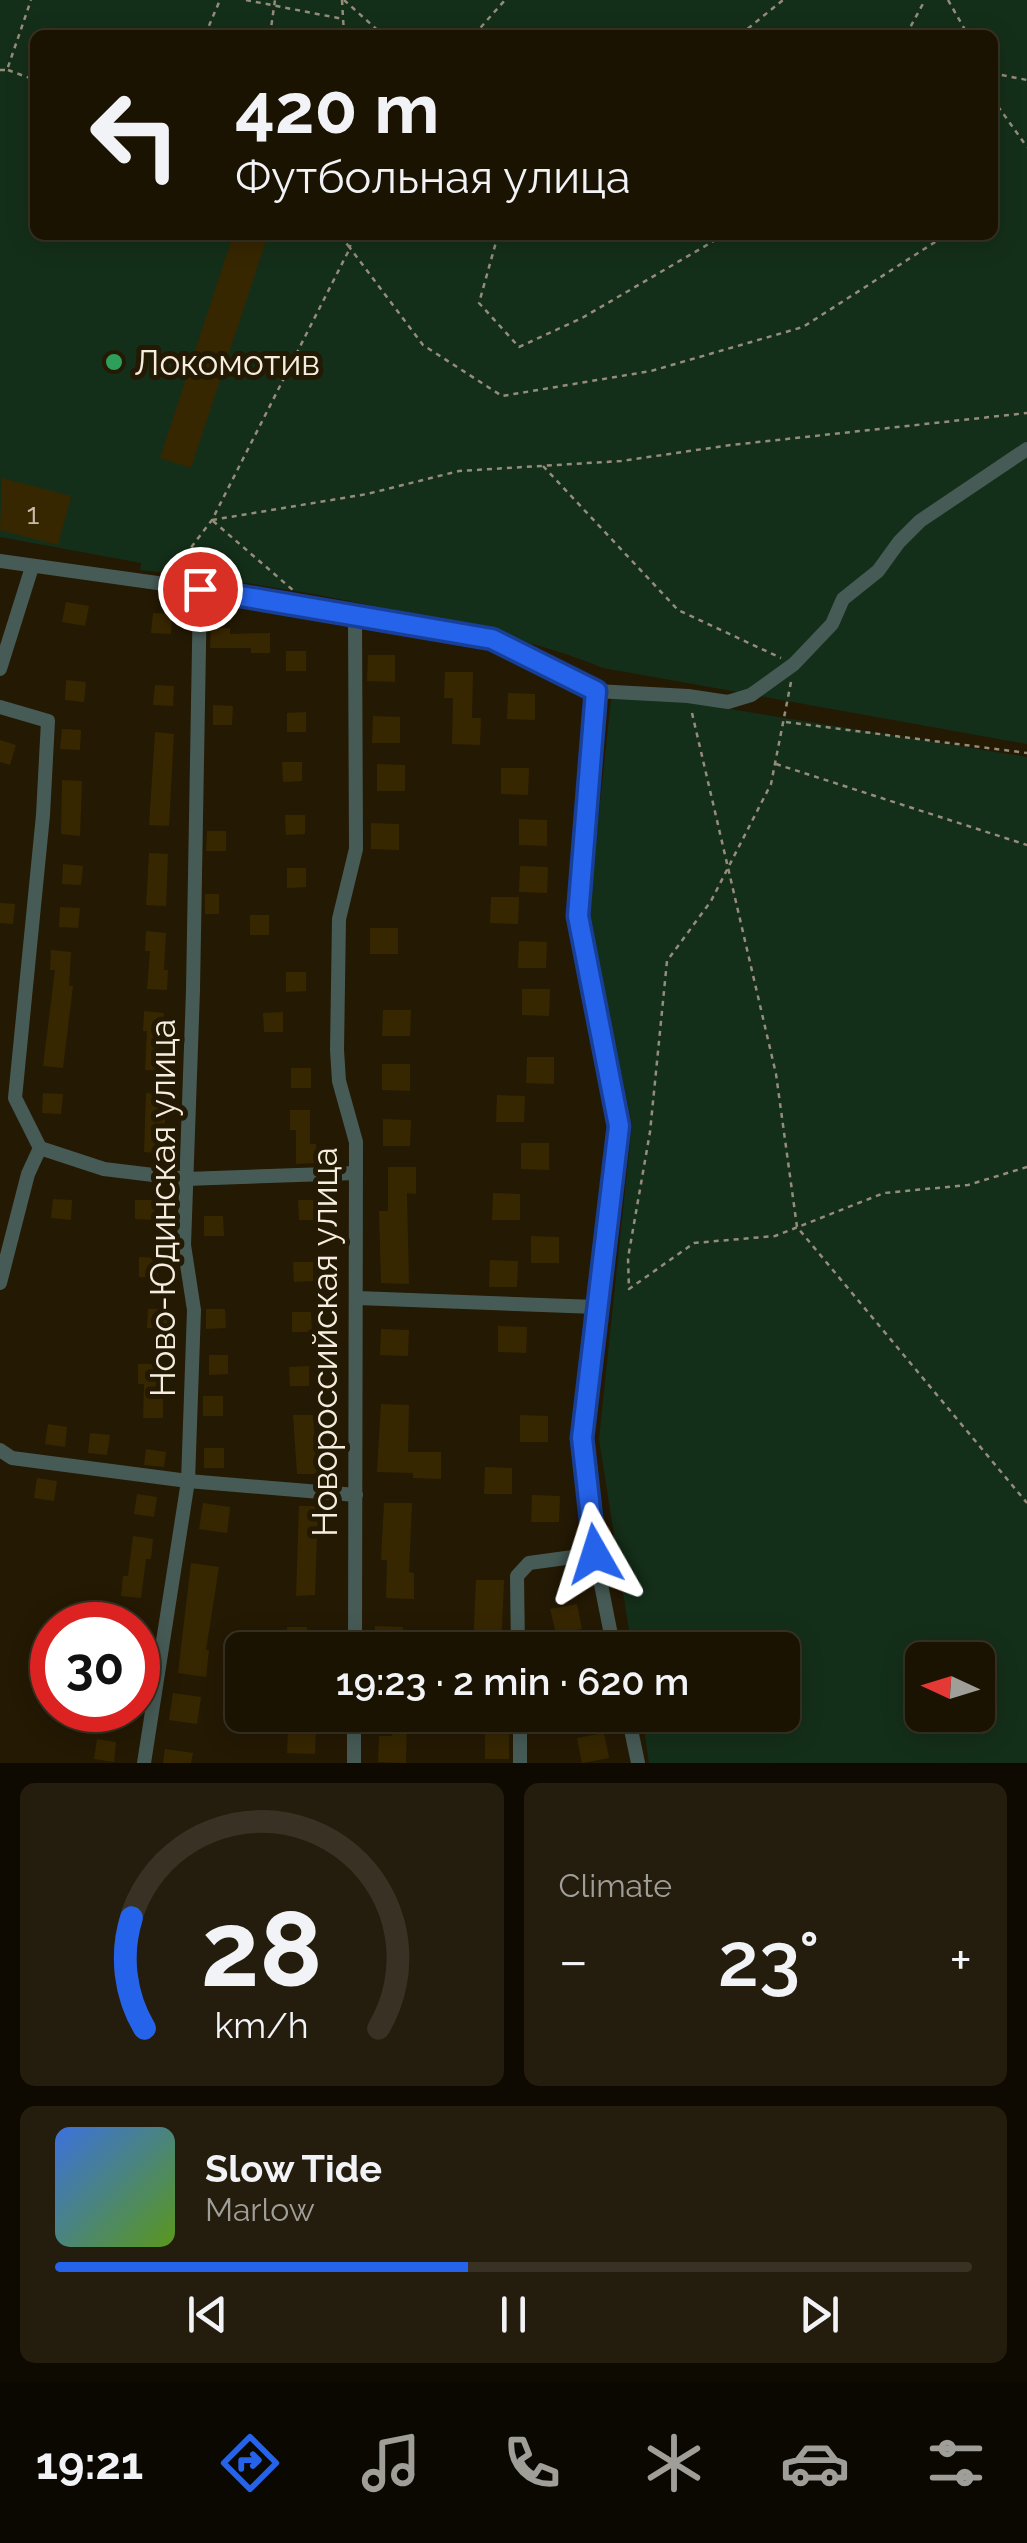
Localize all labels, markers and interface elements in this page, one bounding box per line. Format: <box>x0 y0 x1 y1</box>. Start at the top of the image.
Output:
text: 420 m <box>235 67 439 149</box>
icon: left <box>70 70 200 200</box>
text: Футбольная улица <box>235 151 631 204</box>
place label: Локомотив <box>134 342 320 383</box>
marker: Локомотив <box>103 351 125 373</box>
house number: 1 <box>27 496 40 531</box>
pin <box>158 547 243 632</box>
icon: arrive <box>173 562 228 617</box>
street label: Ново-Юдинская улица <box>142 1019 183 1397</box>
street label: Новороссийская улица <box>304 1147 345 1537</box>
position arrow <box>543 1502 647 1606</box>
speed limit sign: 30 <box>30 1602 160 1732</box>
north arrow <box>905 1642 995 1732</box>
map controls <box>905 1642 995 1732</box>
text: 19:23 · 2 min · 620 m <box>336 1659 689 1704</box>
text: Climate <box>559 1867 672 1904</box>
text: 28 <box>201 1888 322 2010</box>
text: 23° <box>718 1915 820 2004</box>
text: − <box>559 1928 588 1993</box>
text: + <box>949 1928 972 1993</box>
text: km/h <box>215 2004 309 2046</box>
text: Slow Tide <box>205 2146 382 2191</box>
text: Marlow <box>205 2191 315 2228</box>
icon: previous <box>180 2287 235 2342</box>
icon: pause <box>486 2287 541 2342</box>
icon: next <box>792 2287 847 2342</box>
icon: directions <box>215 2428 285 2498</box>
icon: music <box>356 2428 426 2498</box>
icon: phone <box>497 2428 567 2498</box>
icon: climate <box>639 2428 709 2498</box>
icon: car <box>780 2428 850 2498</box>
icon: filters <box>921 2428 991 2498</box>
text: 19:21 <box>36 2437 143 2490</box>

